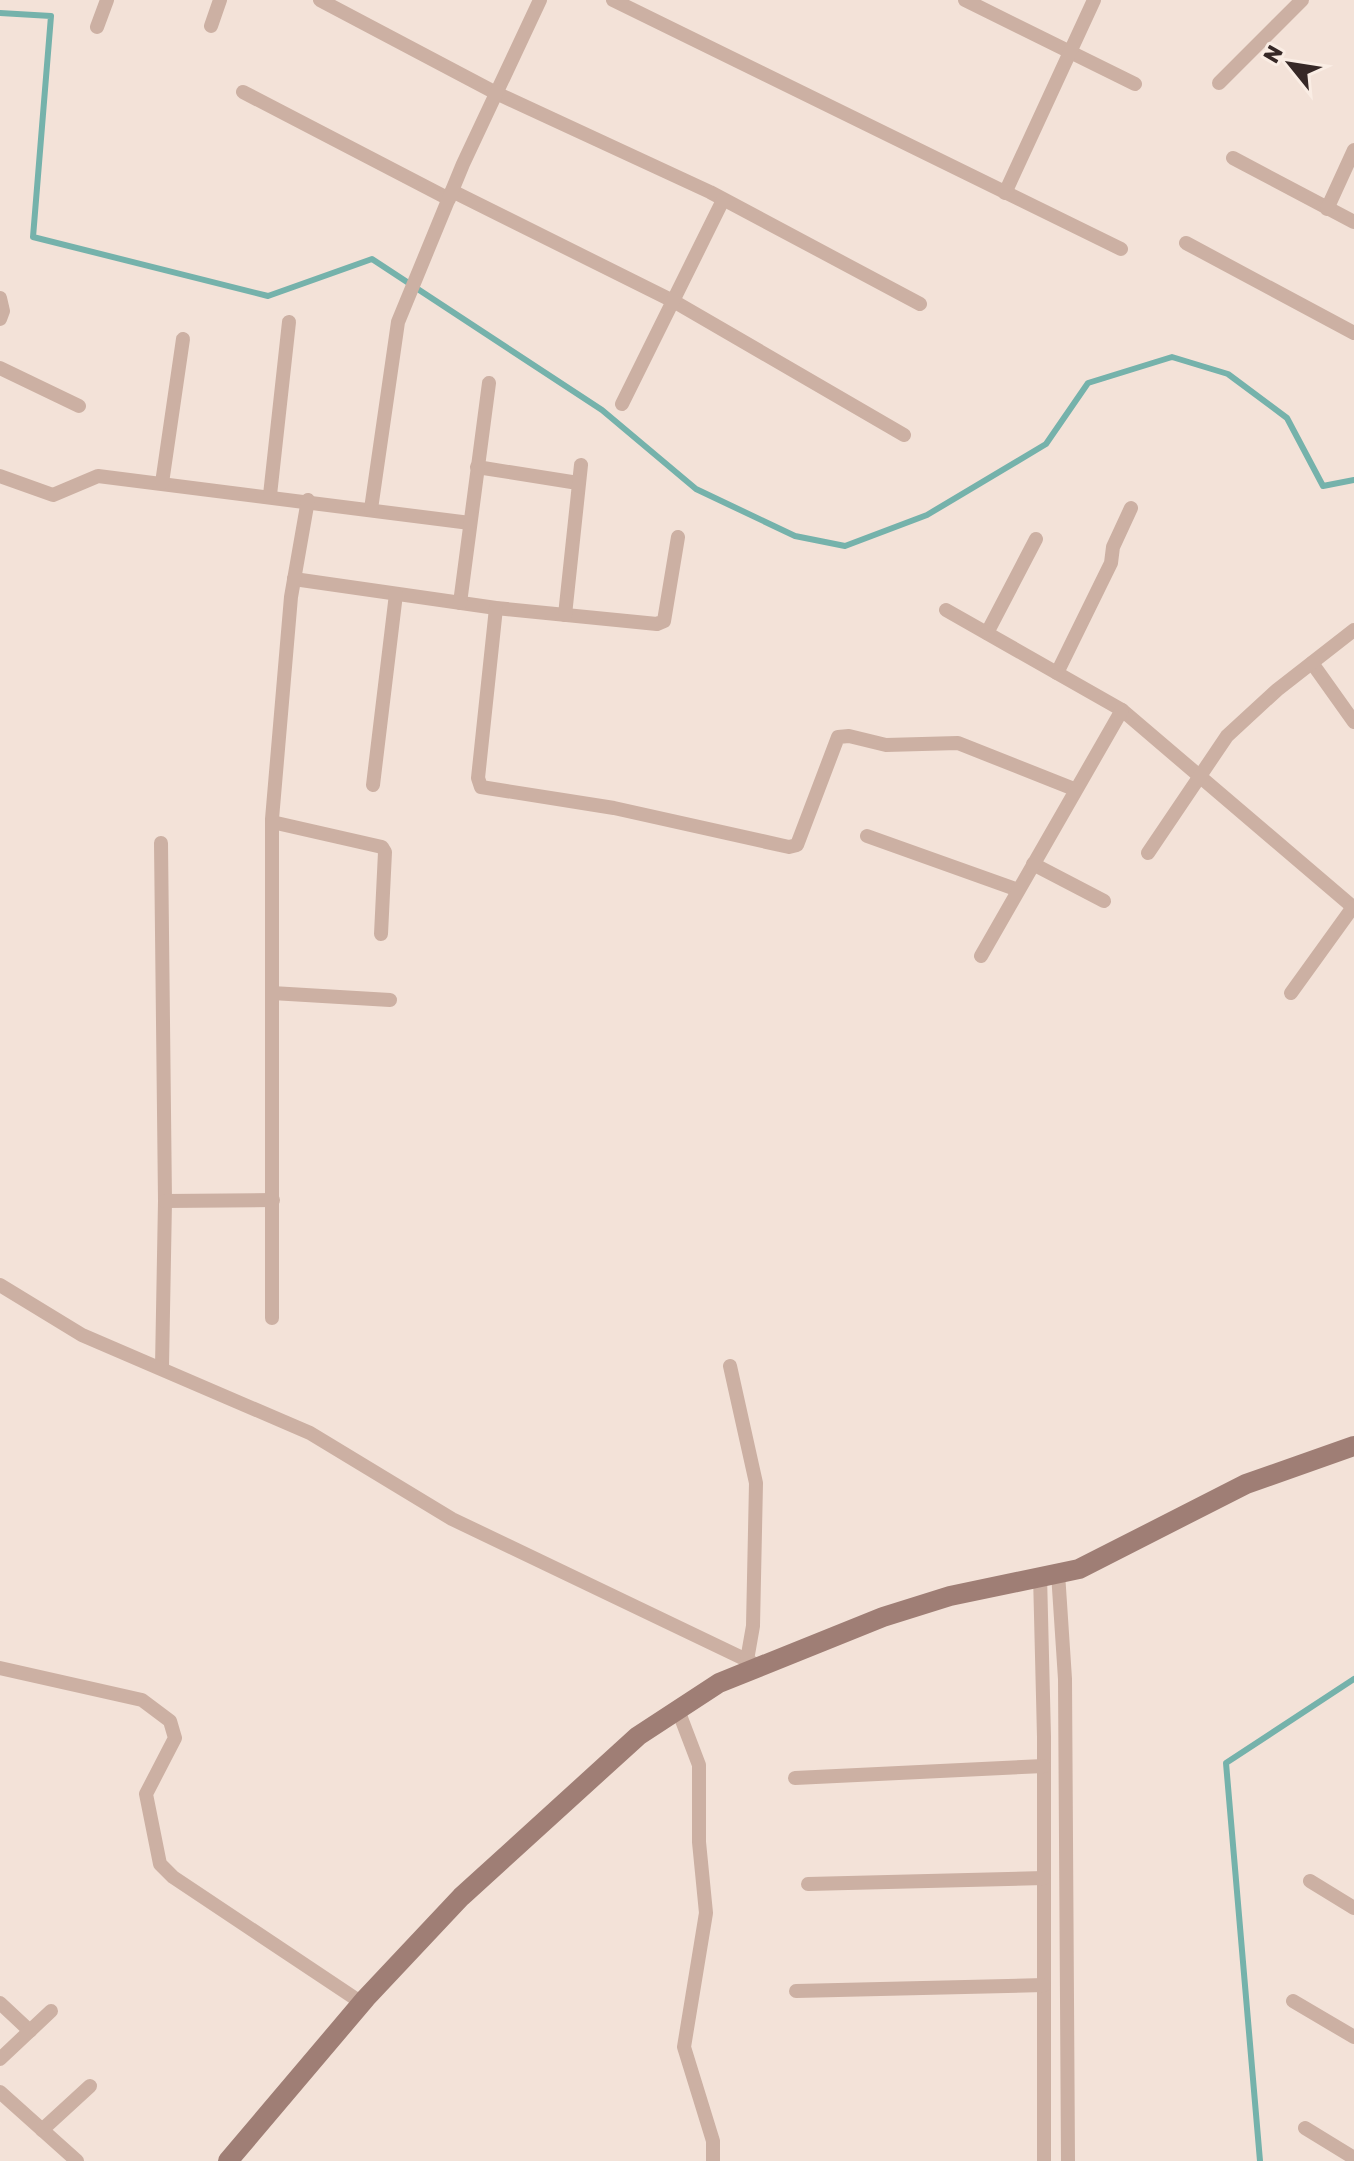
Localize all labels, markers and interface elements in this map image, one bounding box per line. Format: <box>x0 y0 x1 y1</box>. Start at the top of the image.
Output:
north arrow <box>1250 24 1330 104</box>
text: N <box>1257 41 1289 68</box>

